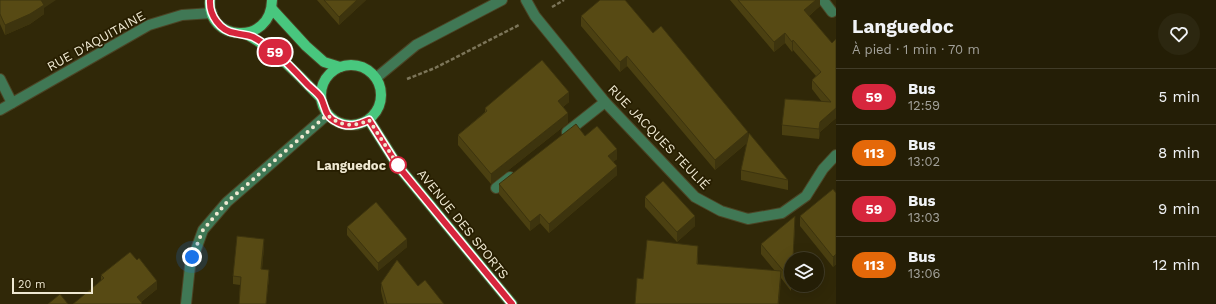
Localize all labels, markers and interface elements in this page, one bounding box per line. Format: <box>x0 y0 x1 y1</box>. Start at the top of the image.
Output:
street label: RUE D'AQUITAINE <box>44 8 148 74</box>
button: heart <box>1158 13 1200 55</box>
text: Languedoc <box>852 15 954 38</box>
line badge: 59 <box>257 39 293 65</box>
text: À pied · 1 min · 70 m <box>852 42 980 57</box>
text: 59 <box>267 44 283 60</box>
text: Bus <box>908 80 936 98</box>
street label: RUE JACQUES TEULIÉ <box>605 81 714 192</box>
text: 5 min <box>1159 88 1200 106</box>
text: 59 <box>866 89 882 105</box>
text: 12:59 <box>908 98 940 113</box>
text: Bus <box>908 136 936 154</box>
text: 8 min <box>1158 144 1200 162</box>
text: 113 <box>864 145 884 161</box>
text: 13:02 <box>908 154 940 169</box>
marker: Languedoc <box>389 156 407 174</box>
place label: Languedoc <box>316 158 387 173</box>
street label: AVENUE DES SPORTS <box>414 166 512 282</box>
text: Bus <box>908 192 936 210</box>
text: 9 min <box>1158 200 1200 218</box>
text: 59 <box>866 201 882 217</box>
text: 13:03 <box>908 210 940 225</box>
your location <box>182 247 202 267</box>
text: Bus <box>908 248 936 266</box>
map controls <box>784 252 824 292</box>
button: layers <box>784 252 824 292</box>
text: 12 min <box>1153 256 1200 274</box>
text: 113 <box>864 257 884 273</box>
text: 13:06 <box>908 266 941 281</box>
scale bar <box>12 276 93 295</box>
text: 20 m <box>18 278 46 291</box>

